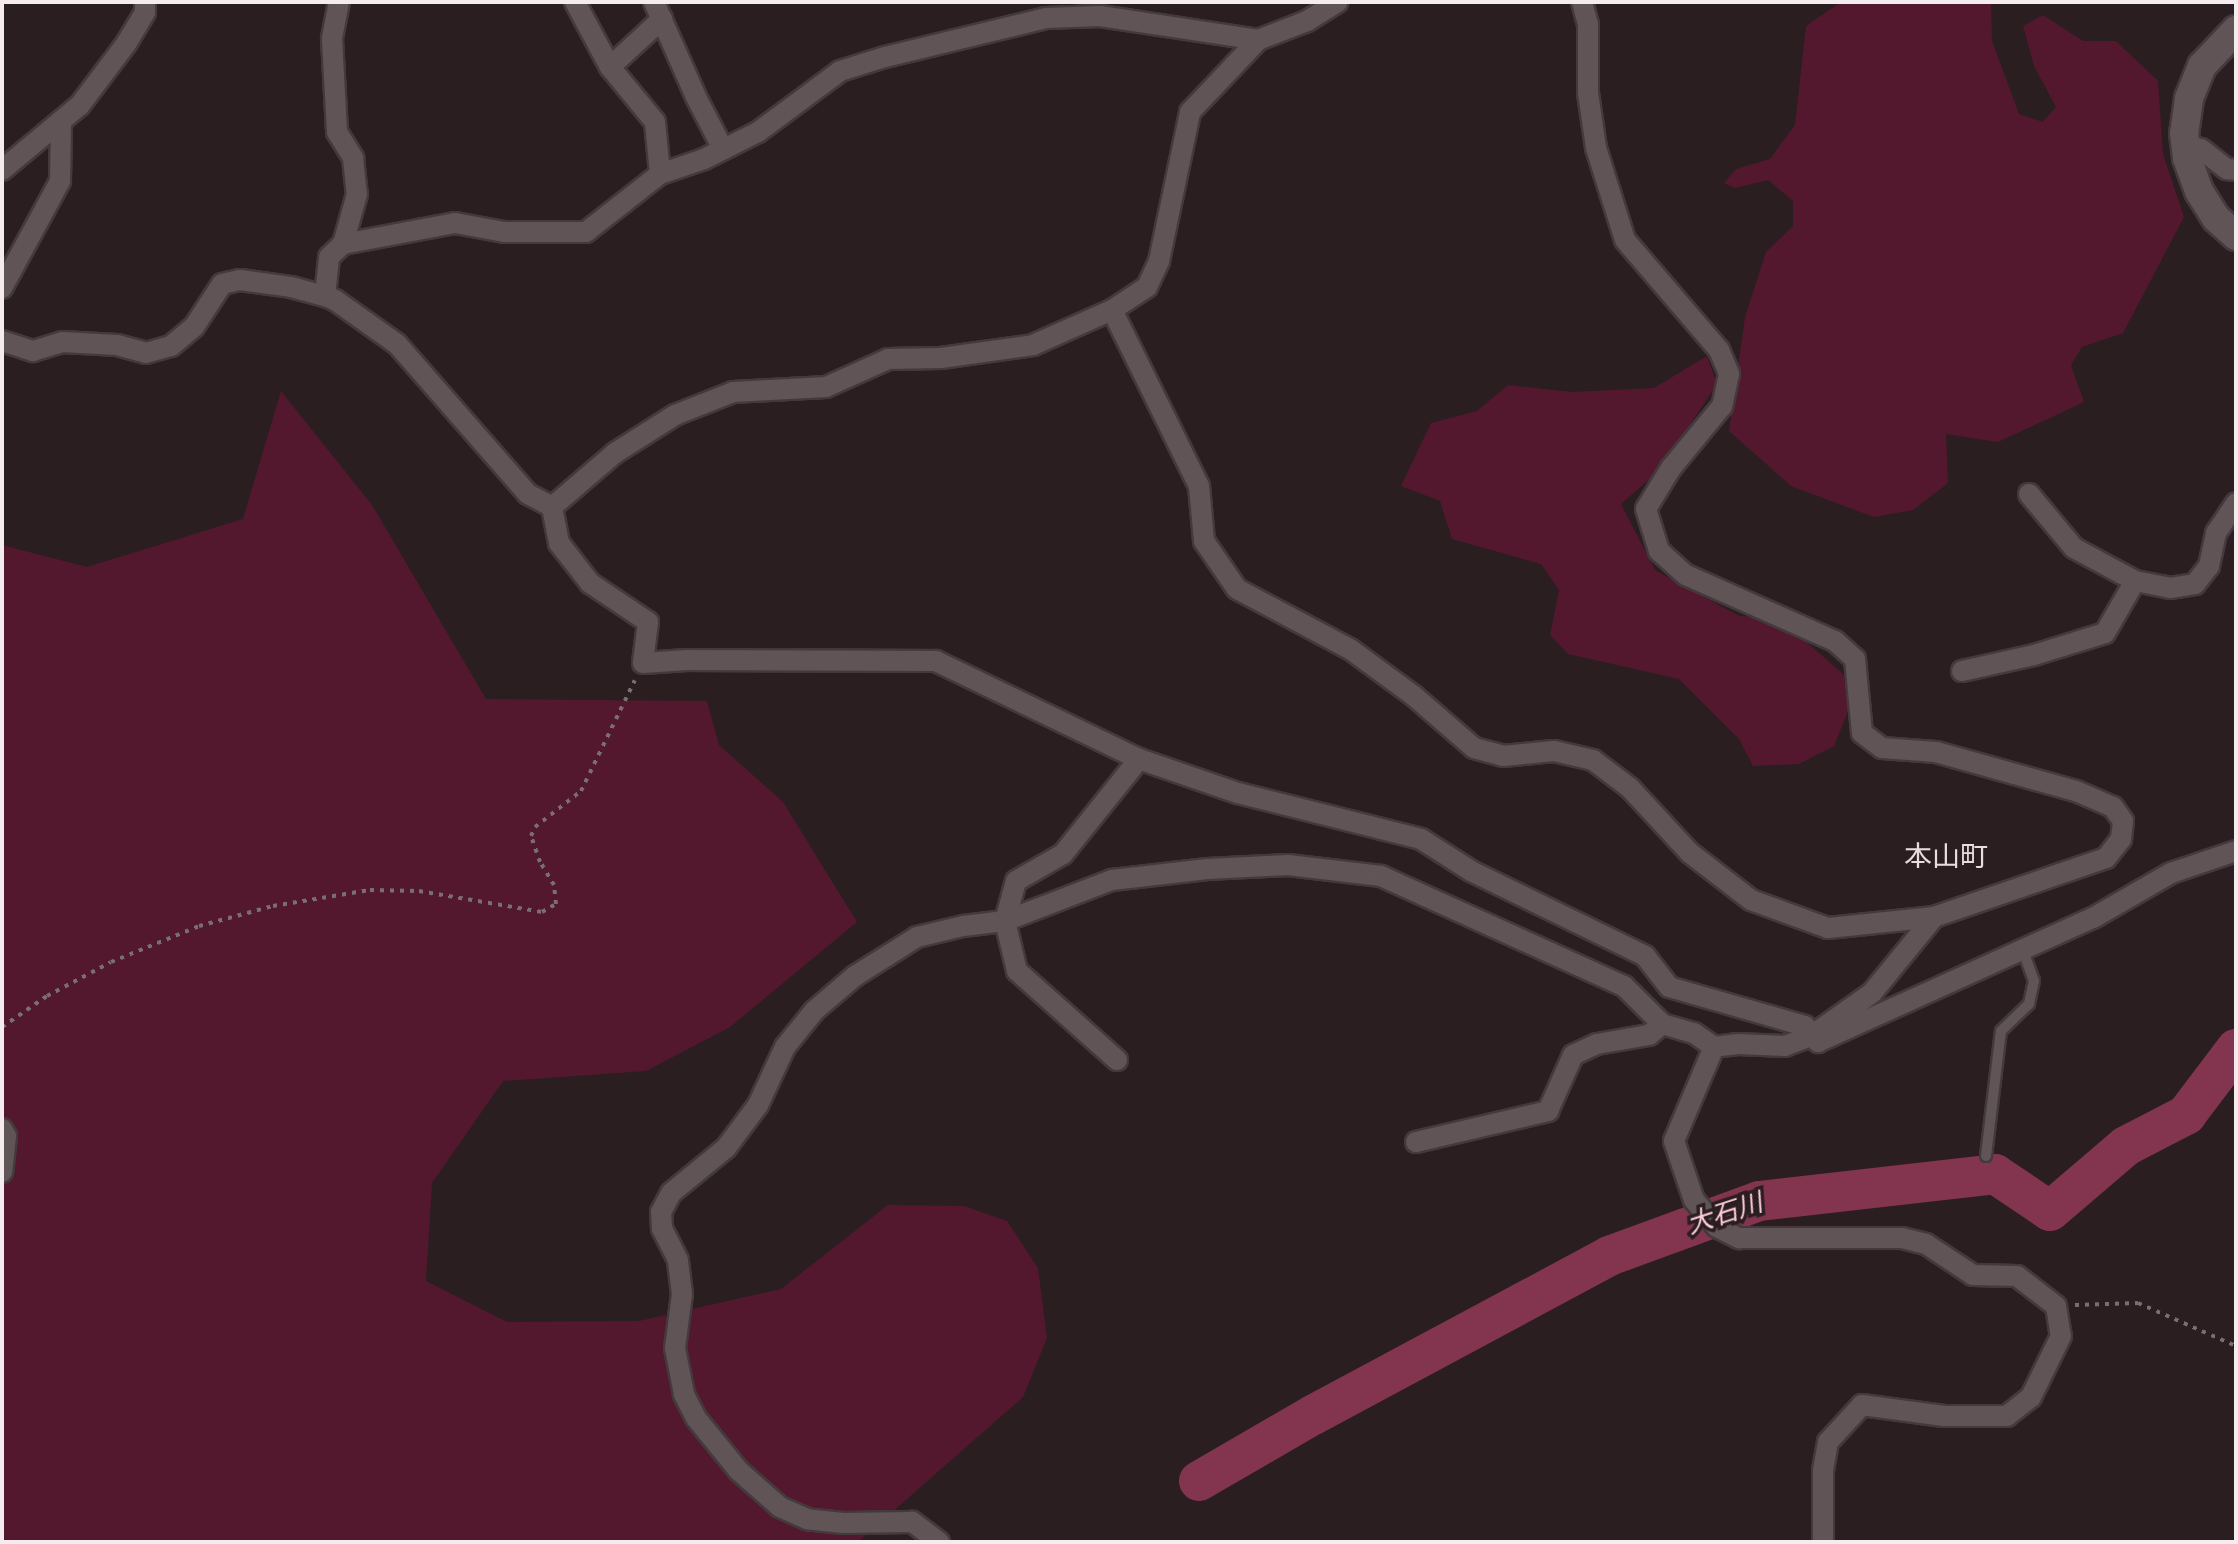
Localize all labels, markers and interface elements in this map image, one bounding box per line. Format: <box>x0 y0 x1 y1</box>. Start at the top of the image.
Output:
district label: 本山町 <box>1904 841 1988 875</box>
water label: 大石川 <box>1683 1188 1767 1242</box>

